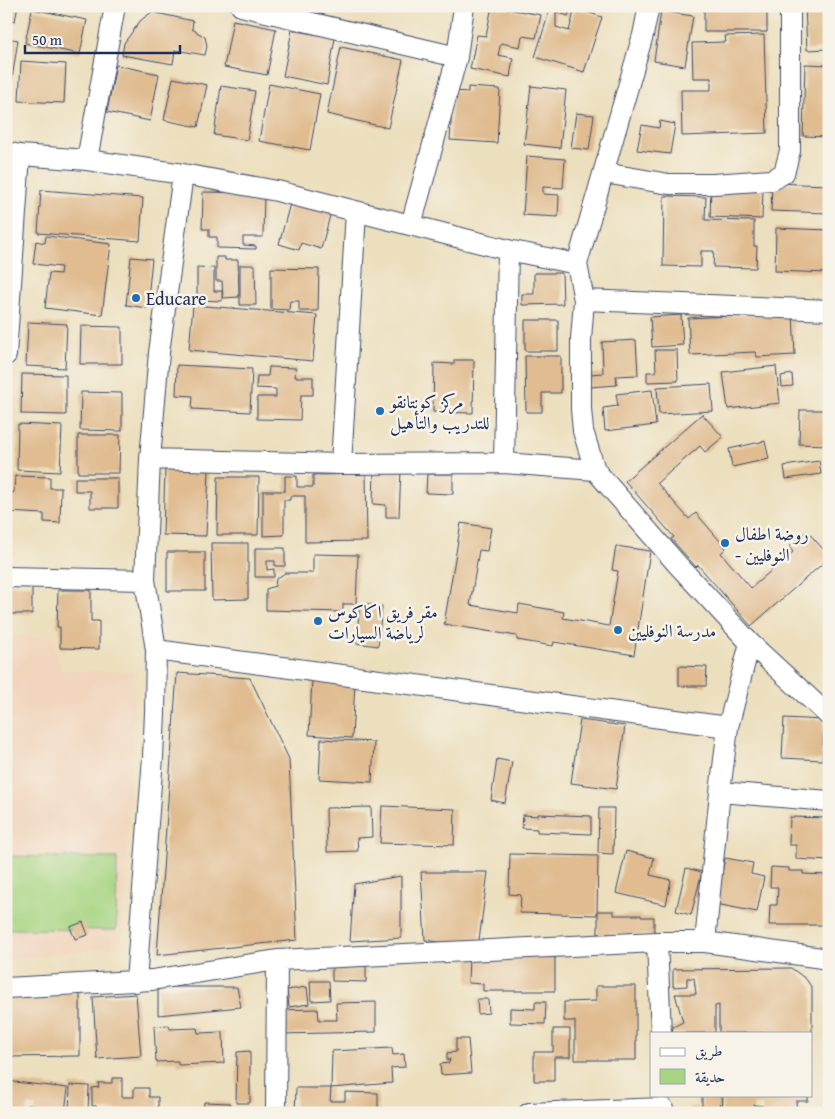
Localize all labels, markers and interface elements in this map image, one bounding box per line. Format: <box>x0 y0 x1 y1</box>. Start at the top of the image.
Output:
scale bar <box>25 22 180 54</box>
text: 50 m <box>32 29 63 50</box>
place label: Educare <box>146 285 207 312</box>
marker: Educare <box>130 292 142 304</box>
place label: مركز كونتانقو للتدريب والتأهيل <box>388 388 490 436</box>
marker: مركز كونتانقو للتدريب والتأهيل <box>374 405 386 417</box>
place label: روضة اطفال - النوفليين <box>735 520 809 568</box>
marker: روضة اطفال - النوفليين <box>719 537 731 549</box>
place label: مقر فريق اكاكوس لرياضة السيارات <box>328 598 438 646</box>
marker: مقر فريق اكاكوس لرياضة السيارات <box>312 615 324 627</box>
place label: مدرسة النوفليين <box>628 617 716 644</box>
marker: مدرسة النوفليين <box>612 624 624 636</box>
legend <box>650 1032 812 1096</box>
text: طريق <box>695 1040 722 1061</box>
text: حديقة <box>695 1066 725 1087</box>

